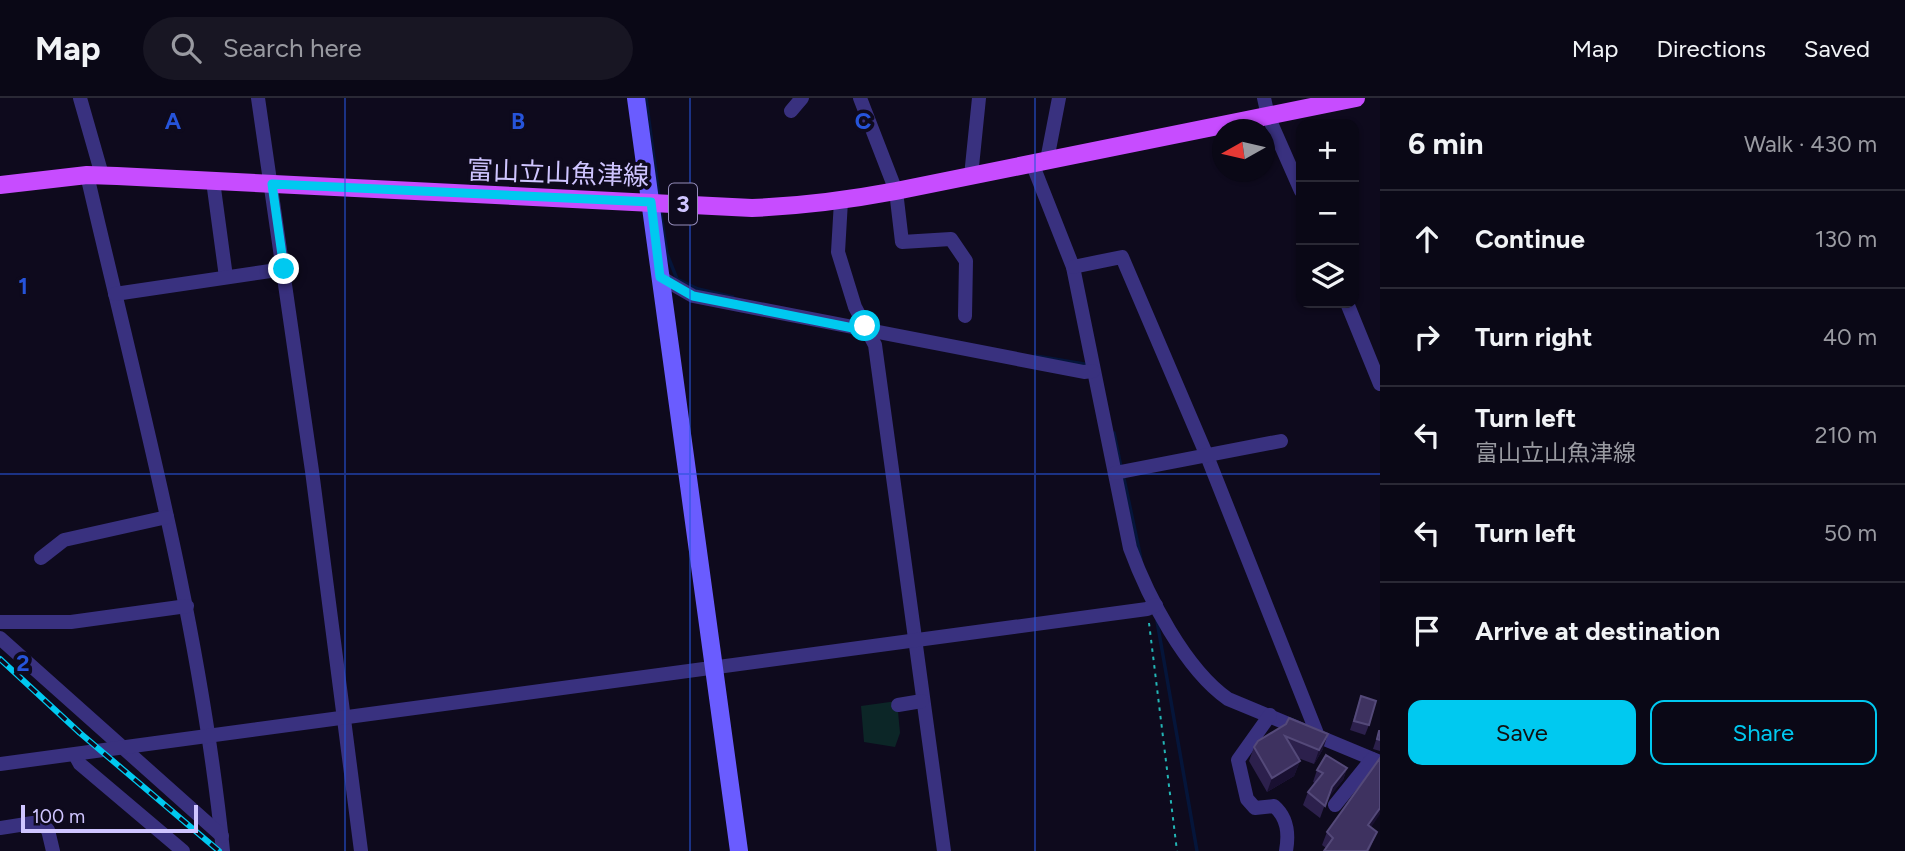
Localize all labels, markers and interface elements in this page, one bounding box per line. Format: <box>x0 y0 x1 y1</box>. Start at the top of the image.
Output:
search box <box>143 17 633 80</box>
text: Map <box>35 29 101 68</box>
icon: search <box>167 29 205 67</box>
text: Search here <box>223 32 362 64</box>
text: Map <box>1572 34 1618 63</box>
text: Directions <box>1656 34 1766 63</box>
text: Saved <box>1804 34 1870 63</box>
text: A <box>165 107 182 135</box>
text: B <box>511 107 525 135</box>
text: C <box>855 107 872 135</box>
north arrow <box>1212 119 1275 182</box>
map controls <box>1296 119 1359 308</box>
button: + <box>1296 119 1359 182</box>
text: 6 min <box>1408 125 1484 162</box>
text: Walk · 430 m <box>1744 130 1877 158</box>
street label: 富山立山魚津線 <box>466 154 650 192</box>
button: − <box>1296 182 1359 245</box>
road number: 3 <box>669 184 697 224</box>
icon: ahead <box>1408 220 1446 258</box>
text: Continue <box>1475 223 1585 255</box>
text: 130 m <box>1815 225 1877 253</box>
button: layers <box>1296 245 1359 308</box>
route end <box>268 253 299 284</box>
text: 1 <box>18 272 28 300</box>
route start <box>849 310 880 341</box>
icon: right <box>1408 318 1446 356</box>
text: Turn right <box>1475 321 1592 353</box>
text: 40 m <box>1823 323 1877 351</box>
text: Turn left <box>1475 402 1576 434</box>
icon: left <box>1408 416 1446 454</box>
text: 210 m <box>1815 421 1877 449</box>
text: 富山立山魚津線 <box>1475 439 1636 467</box>
icon: left <box>1408 514 1446 552</box>
text: Turn left <box>1475 517 1576 549</box>
text: 50 m <box>1824 519 1877 547</box>
icon: arrive <box>1408 612 1446 650</box>
text: Arrive at destination <box>1475 615 1720 647</box>
text: 2 <box>16 649 30 677</box>
button: Save <box>1408 700 1636 765</box>
button: Share <box>1650 700 1877 765</box>
scale bar <box>21 802 198 834</box>
text: 100 m <box>32 805 85 828</box>

